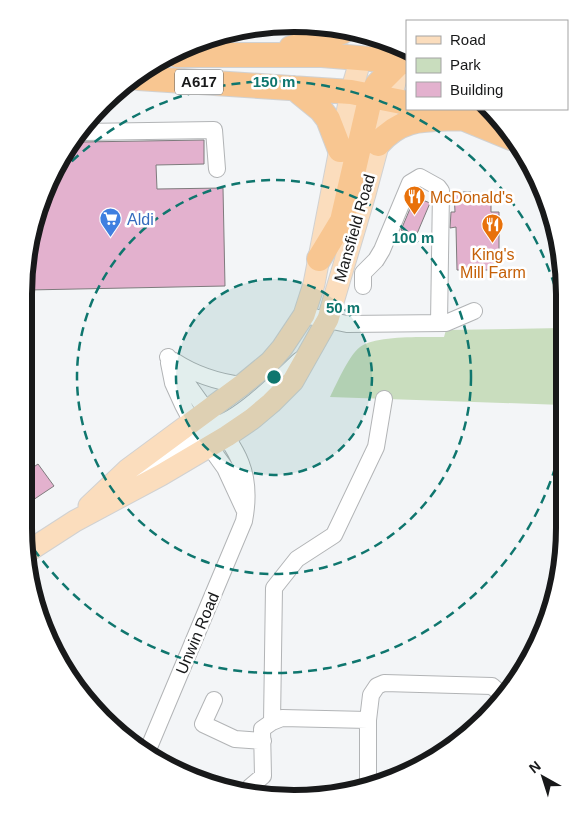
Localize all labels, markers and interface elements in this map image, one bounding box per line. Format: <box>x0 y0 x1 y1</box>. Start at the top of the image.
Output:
legend <box>406 20 568 110</box>
text: Road <box>450 31 486 48</box>
text: Park <box>450 56 481 73</box>
road number: A617 <box>175 70 223 94</box>
text: 150 m <box>253 73 295 90</box>
text: Building <box>450 81 503 98</box>
street label: Mansfield Road <box>331 172 378 284</box>
restaurant icon: McDonald's <box>402 185 426 216</box>
place label: McDonald's <box>430 189 513 206</box>
supermarket icon: Aldi <box>99 207 123 238</box>
place label: Aldi <box>127 211 154 228</box>
restaurant icon: King's Mill Farm <box>481 213 505 244</box>
text: 100 m <box>392 229 434 246</box>
place label: King's Mill Farm <box>460 246 526 281</box>
text: 50 m <box>326 299 360 316</box>
centre of rings <box>265 368 283 386</box>
street label: Unwin Road <box>173 590 222 677</box>
north arrow <box>518 752 568 802</box>
text: N <box>526 757 544 776</box>

